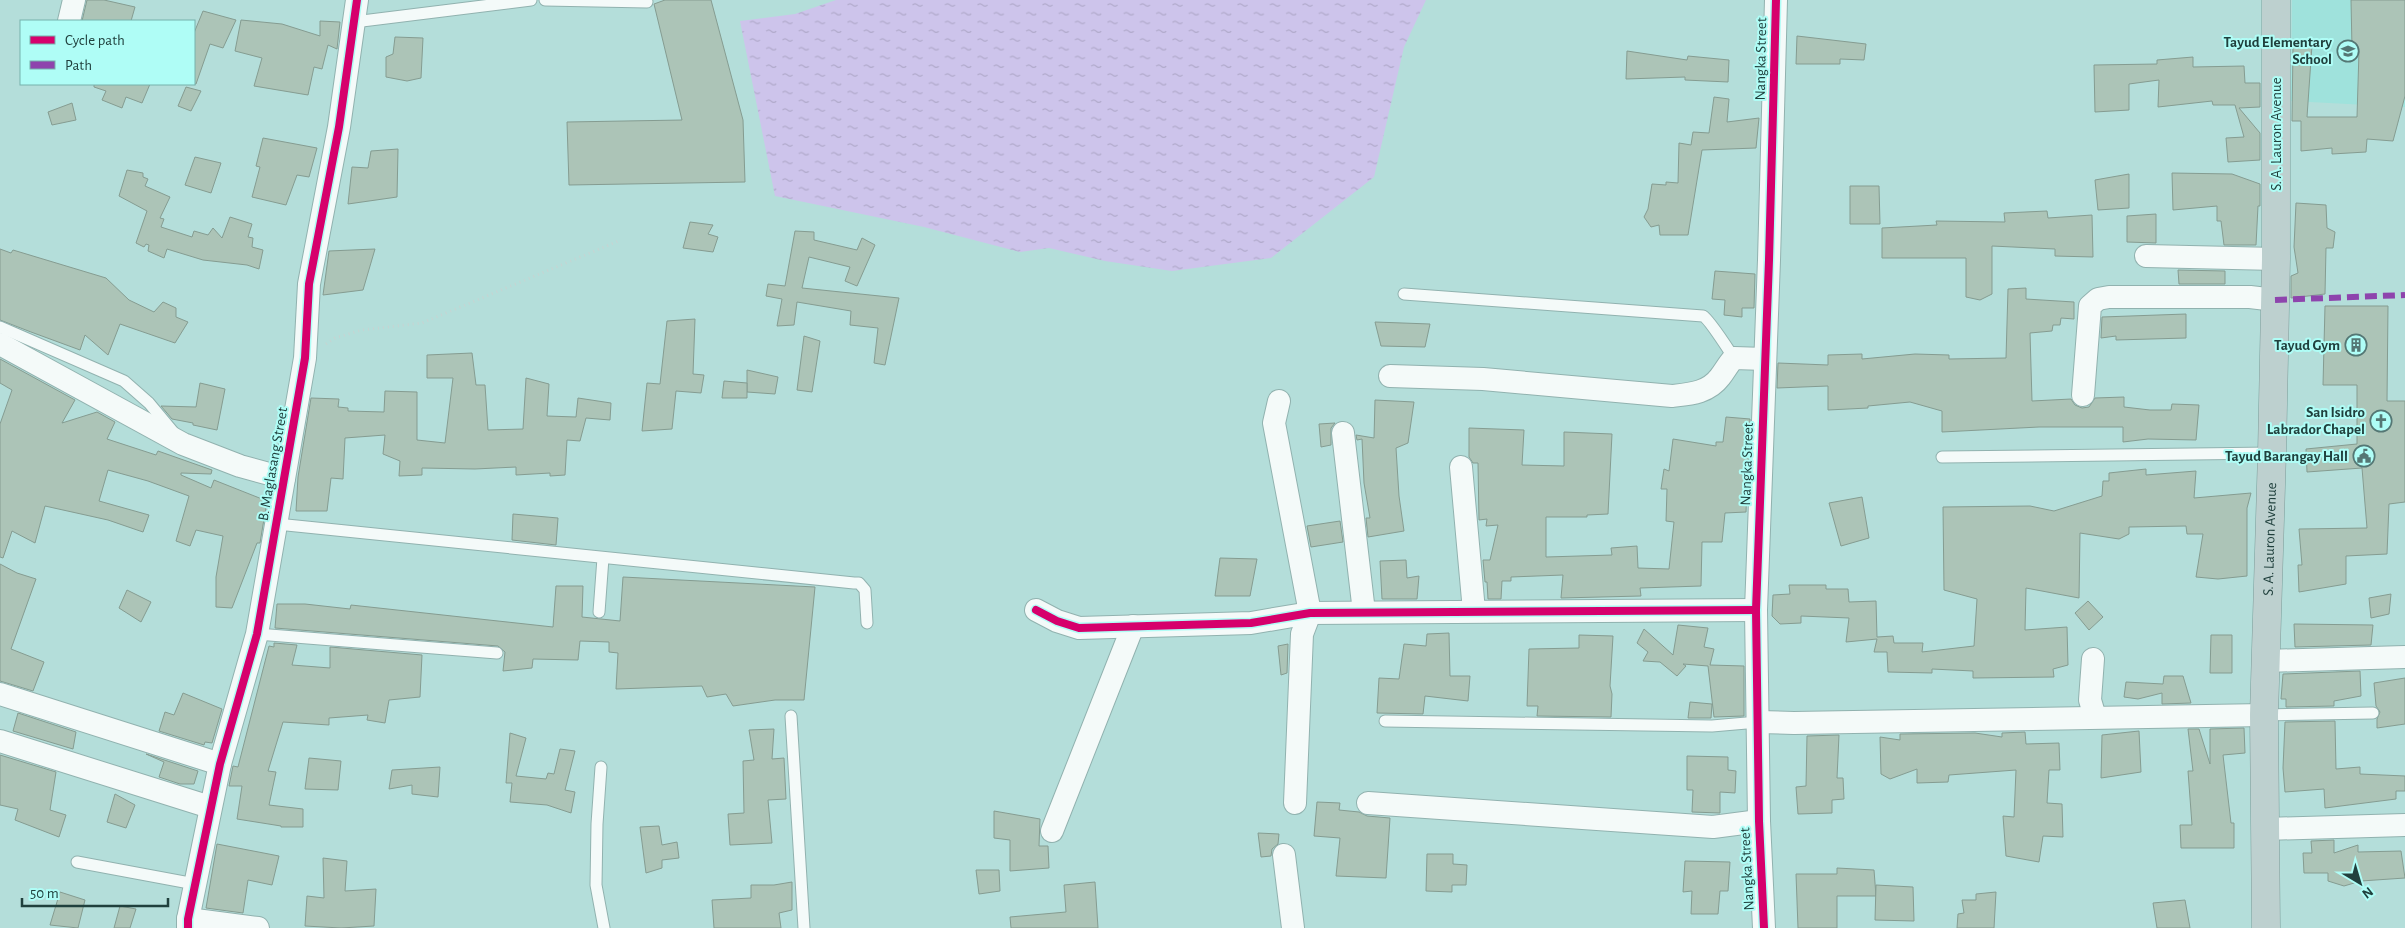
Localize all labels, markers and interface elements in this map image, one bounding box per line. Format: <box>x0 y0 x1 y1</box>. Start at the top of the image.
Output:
street label: Nangka Street <box>1753 17 1769 101</box>
legend <box>20 20 195 85</box>
text: Cycle path <box>65 33 125 48</box>
place label: Tayud Elementary School <box>2223 35 2332 67</box>
school or university icon: Tayud Elementary School <box>2336 39 2360 63</box>
text: Path <box>65 58 92 73</box>
street label: S. A. Lauron Avenue <box>2269 77 2284 191</box>
building icon: Tayud Gym <box>2344 333 2368 357</box>
place label: Tayud Gym <box>2274 338 2340 353</box>
place label: San Isidro Labrador Chapel <box>2267 405 2365 437</box>
street label: B. Maglasang Street <box>256 406 290 522</box>
church icon: San Isidro Labrador Chapel <box>2369 409 2393 433</box>
street label: Nangka Street <box>1738 422 1756 506</box>
public building icon: Tayud Barangay Hall <box>2352 444 2376 468</box>
place label: Tayud Barangay Hall <box>2225 449 2348 464</box>
street label: S. A. Lauron Avenue <box>2260 482 2279 596</box>
street label: Nangka Street <box>1737 827 1757 911</box>
north arrow <box>2335 858 2385 908</box>
scale bar <box>22 876 169 908</box>
text: N <box>2359 884 2376 901</box>
text: 50 m <box>30 886 59 901</box>

